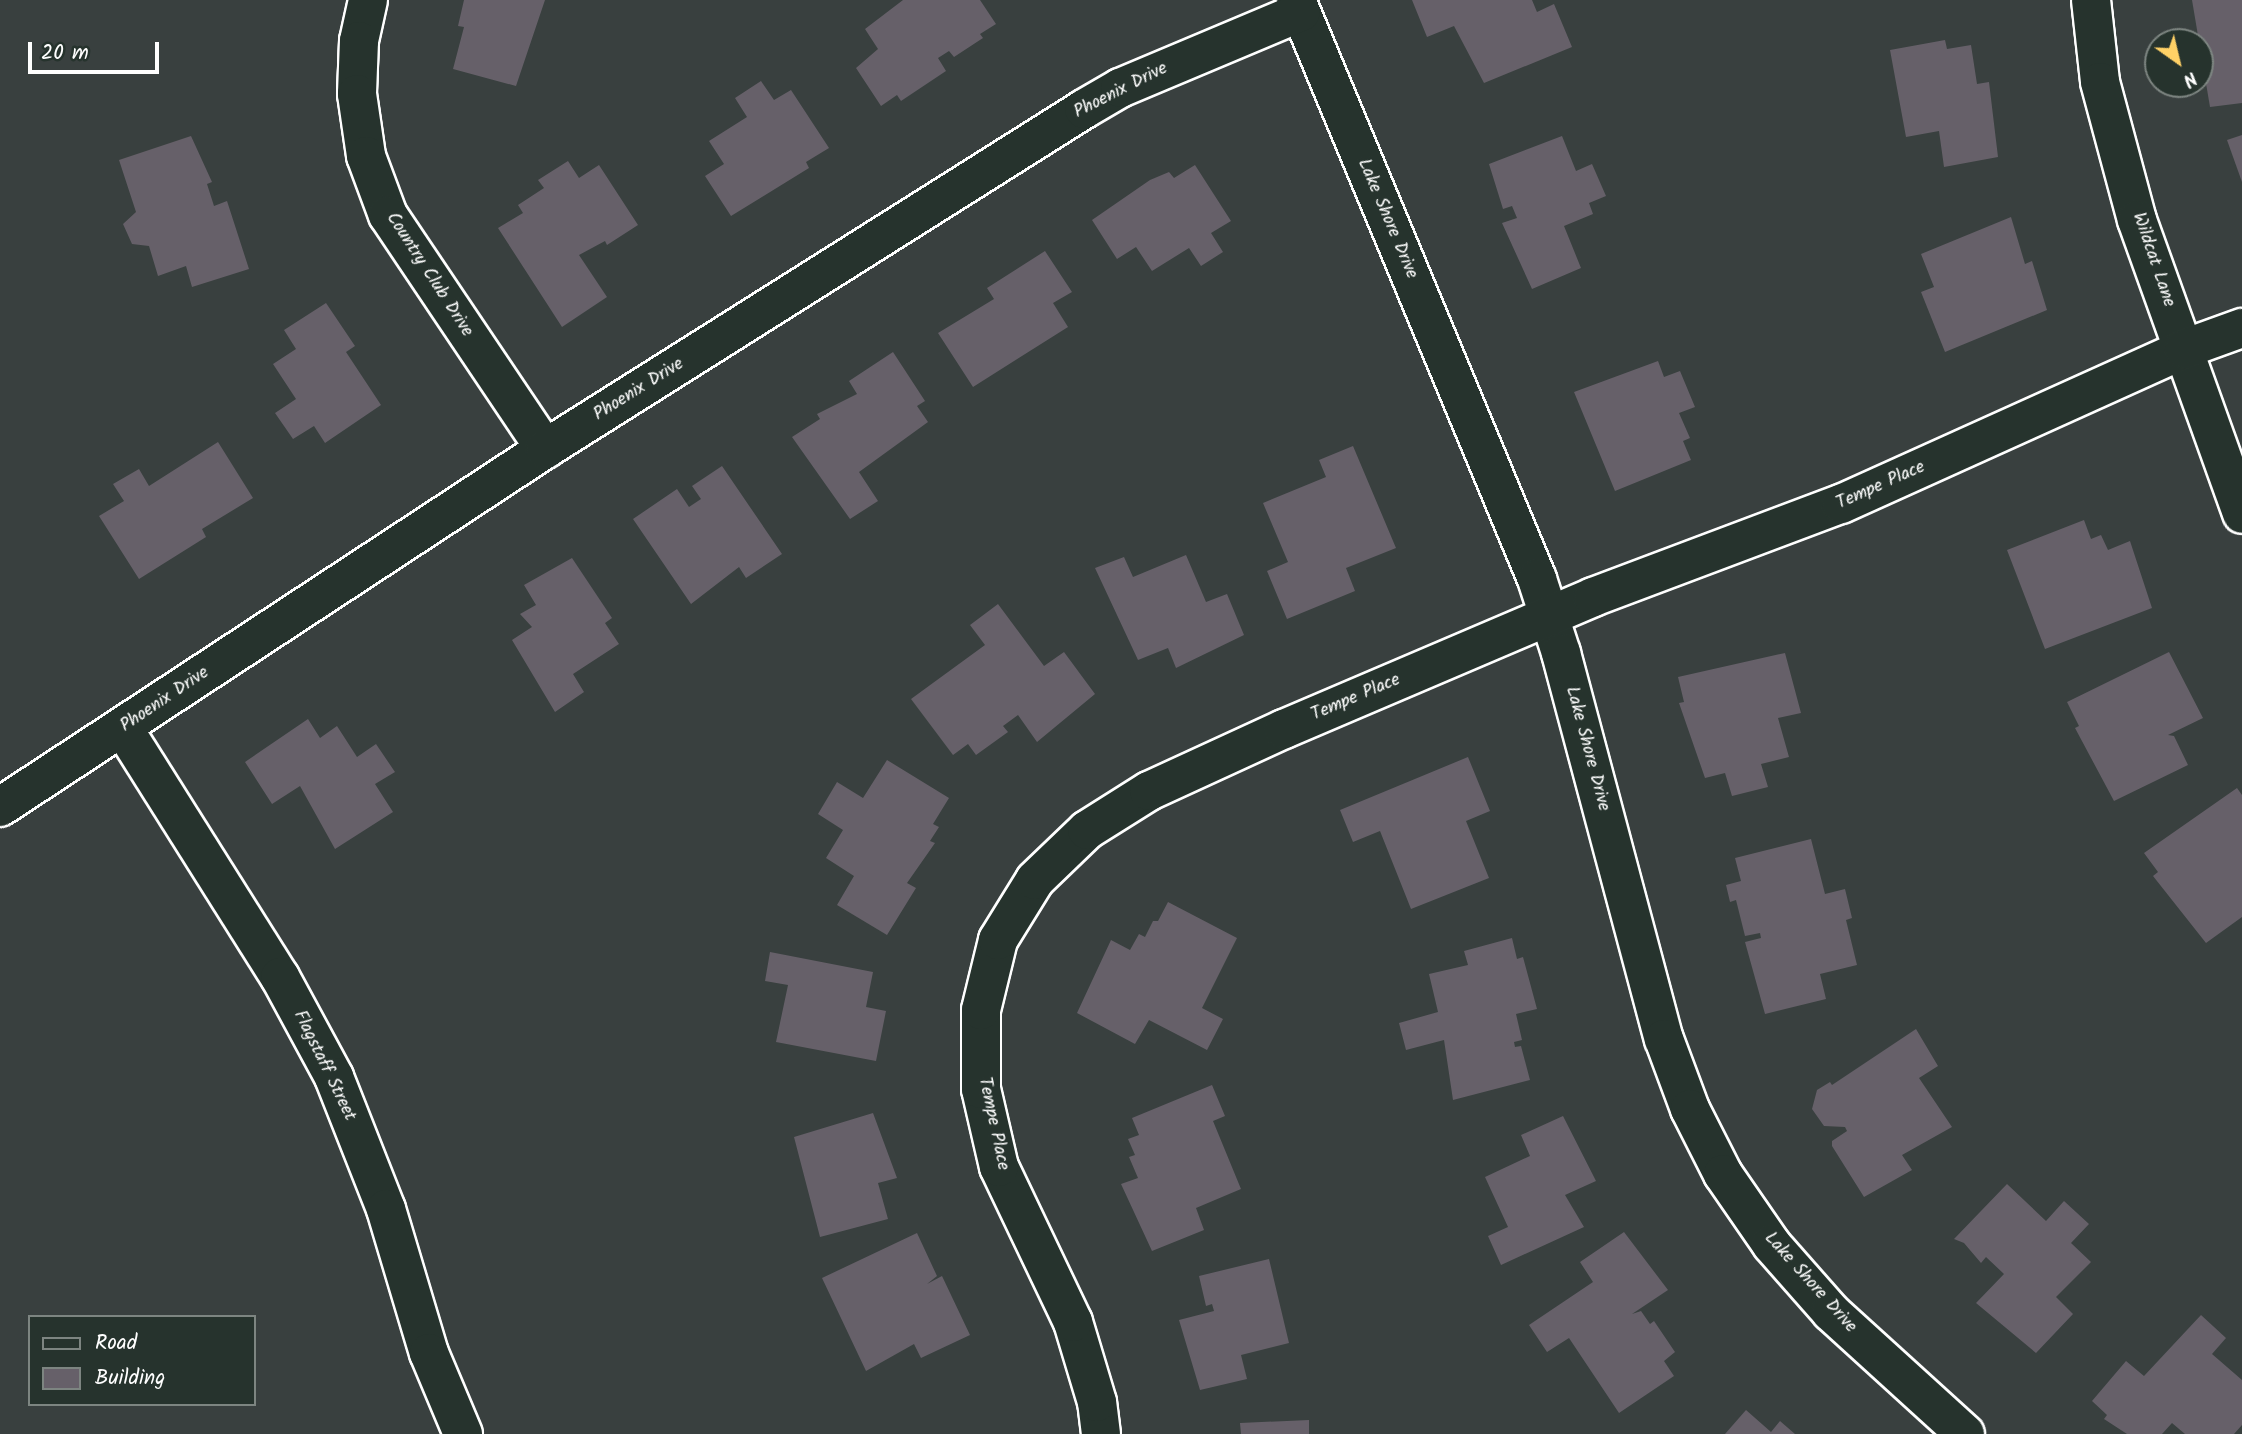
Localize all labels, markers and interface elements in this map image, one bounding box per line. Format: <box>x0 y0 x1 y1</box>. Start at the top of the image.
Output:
scale bar <box>32 28 163 72</box>
north arrow <box>2144 28 2214 98</box>
text: 20 m <box>41 37 89 70</box>
street label: Phoenix Drive <box>1071 58 1171 124</box>
text: N <box>2176 63 2203 95</box>
street label: Lake Shore Drive <box>1352 156 1422 282</box>
street label: Country Club Drive <box>381 209 477 341</box>
street label: Wildcat Lane <box>2127 210 2179 310</box>
street label: Phoenix Drive <box>590 354 688 426</box>
street label: Tempe Place <box>1833 457 1929 515</box>
street label: Phoenix Drive <box>117 663 213 737</box>
street label: Tempe Place <box>1308 670 1404 726</box>
street label: Lake Shore Drive <box>1560 684 1614 814</box>
street label: Flagstaff Street <box>288 1007 360 1125</box>
street label: Tempe Place <box>973 1075 1013 1173</box>
street label: Lake Shore Drive <box>1759 1228 1861 1338</box>
legend <box>28 1315 256 1406</box>
text: Road <box>95 1327 137 1360</box>
text: Building <box>95 1362 165 1395</box>

